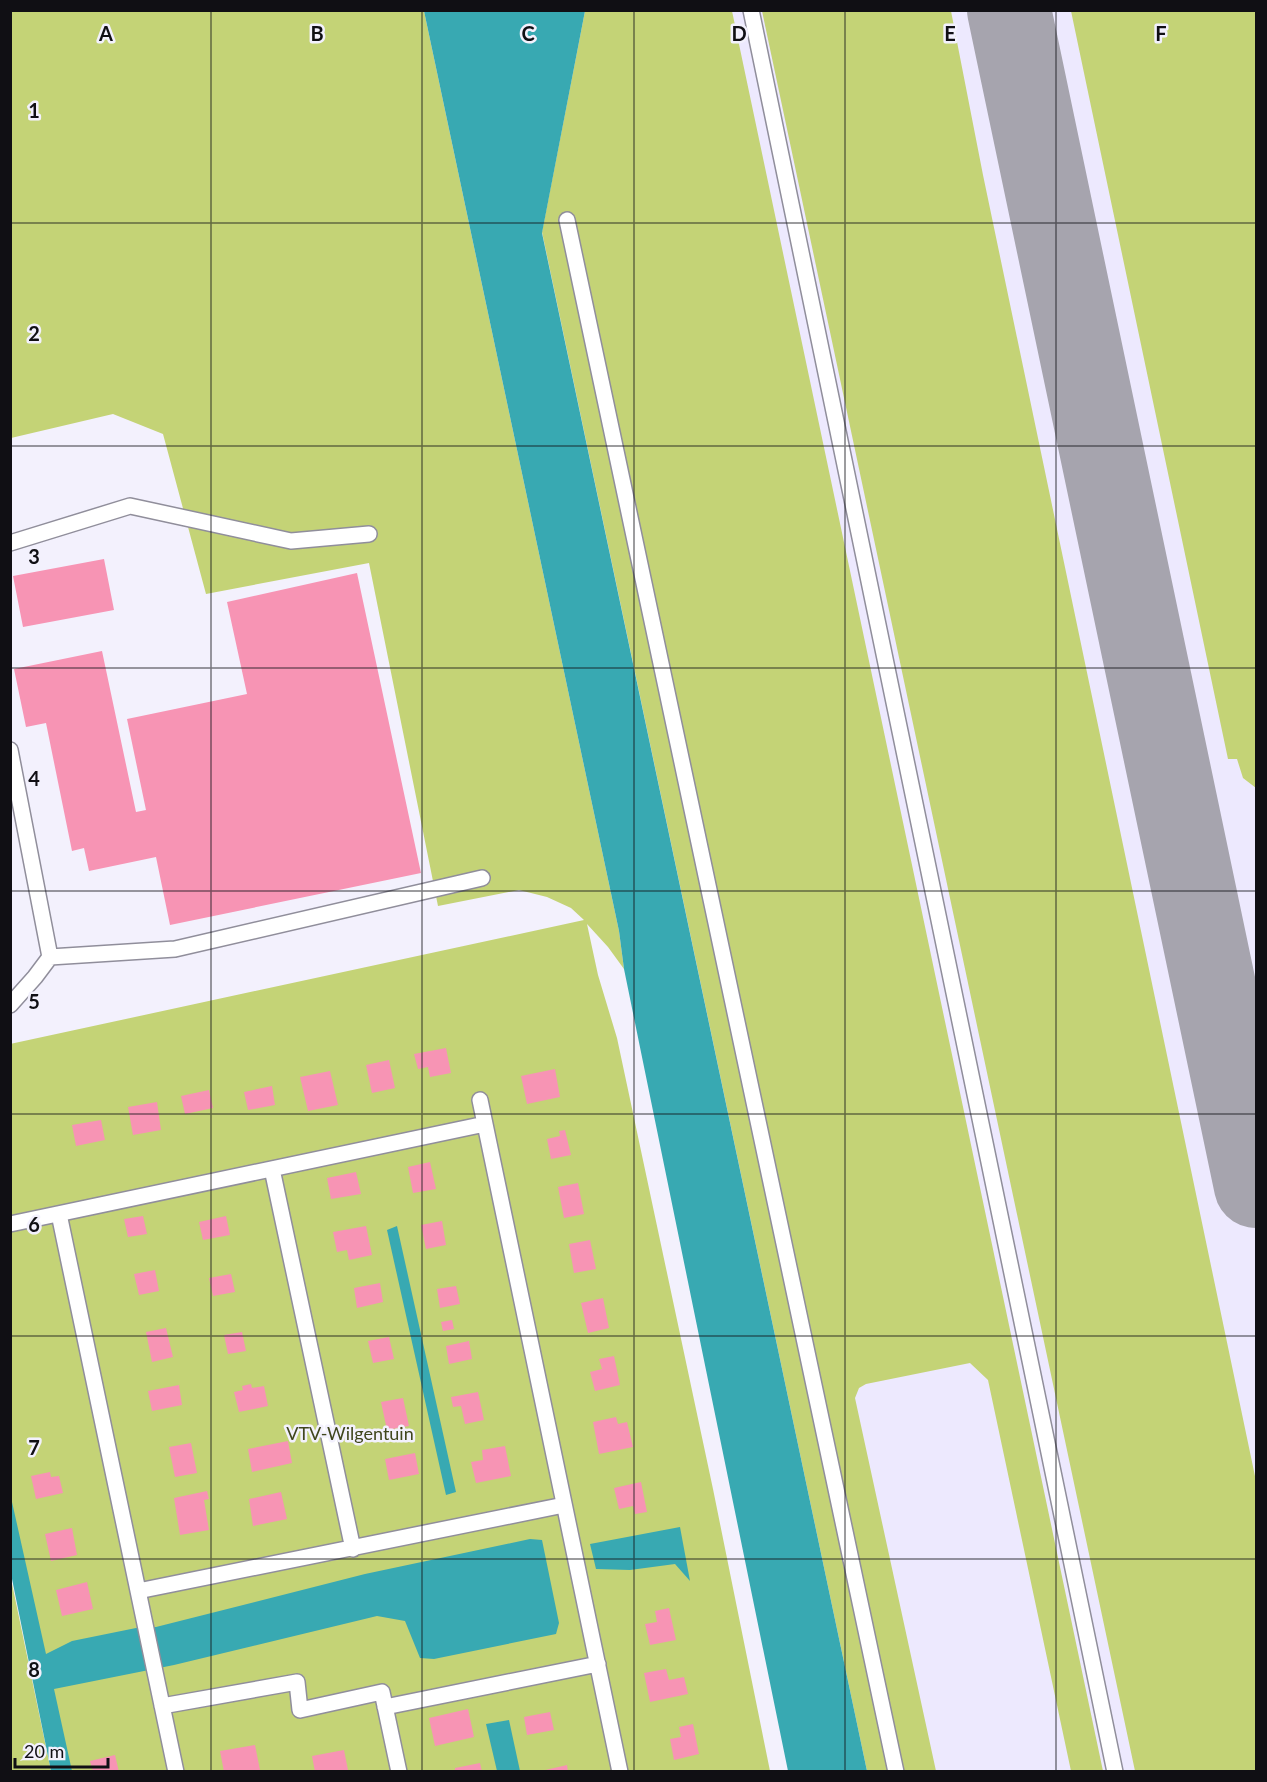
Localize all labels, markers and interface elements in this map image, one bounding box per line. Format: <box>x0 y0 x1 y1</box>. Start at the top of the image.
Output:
text: A <box>98 21 113 45</box>
text: B <box>310 21 324 45</box>
text: C <box>521 21 535 45</box>
text: D <box>731 21 747 45</box>
text: E <box>944 21 956 45</box>
text: F <box>1155 21 1167 45</box>
text: 1 <box>28 98 40 122</box>
text: 2 <box>28 321 40 345</box>
text: 3 <box>28 544 40 568</box>
text: 4 <box>28 766 40 790</box>
text: 5 <box>28 989 40 1013</box>
text: 6 <box>28 1212 40 1236</box>
park label: VTV-Wilgentuin <box>286 1422 414 1444</box>
text: 7 <box>28 1435 40 1459</box>
text: 8 <box>28 1657 40 1681</box>
scale bar <box>15 1731 108 1769</box>
text: 20 m <box>24 1740 64 1762</box>

